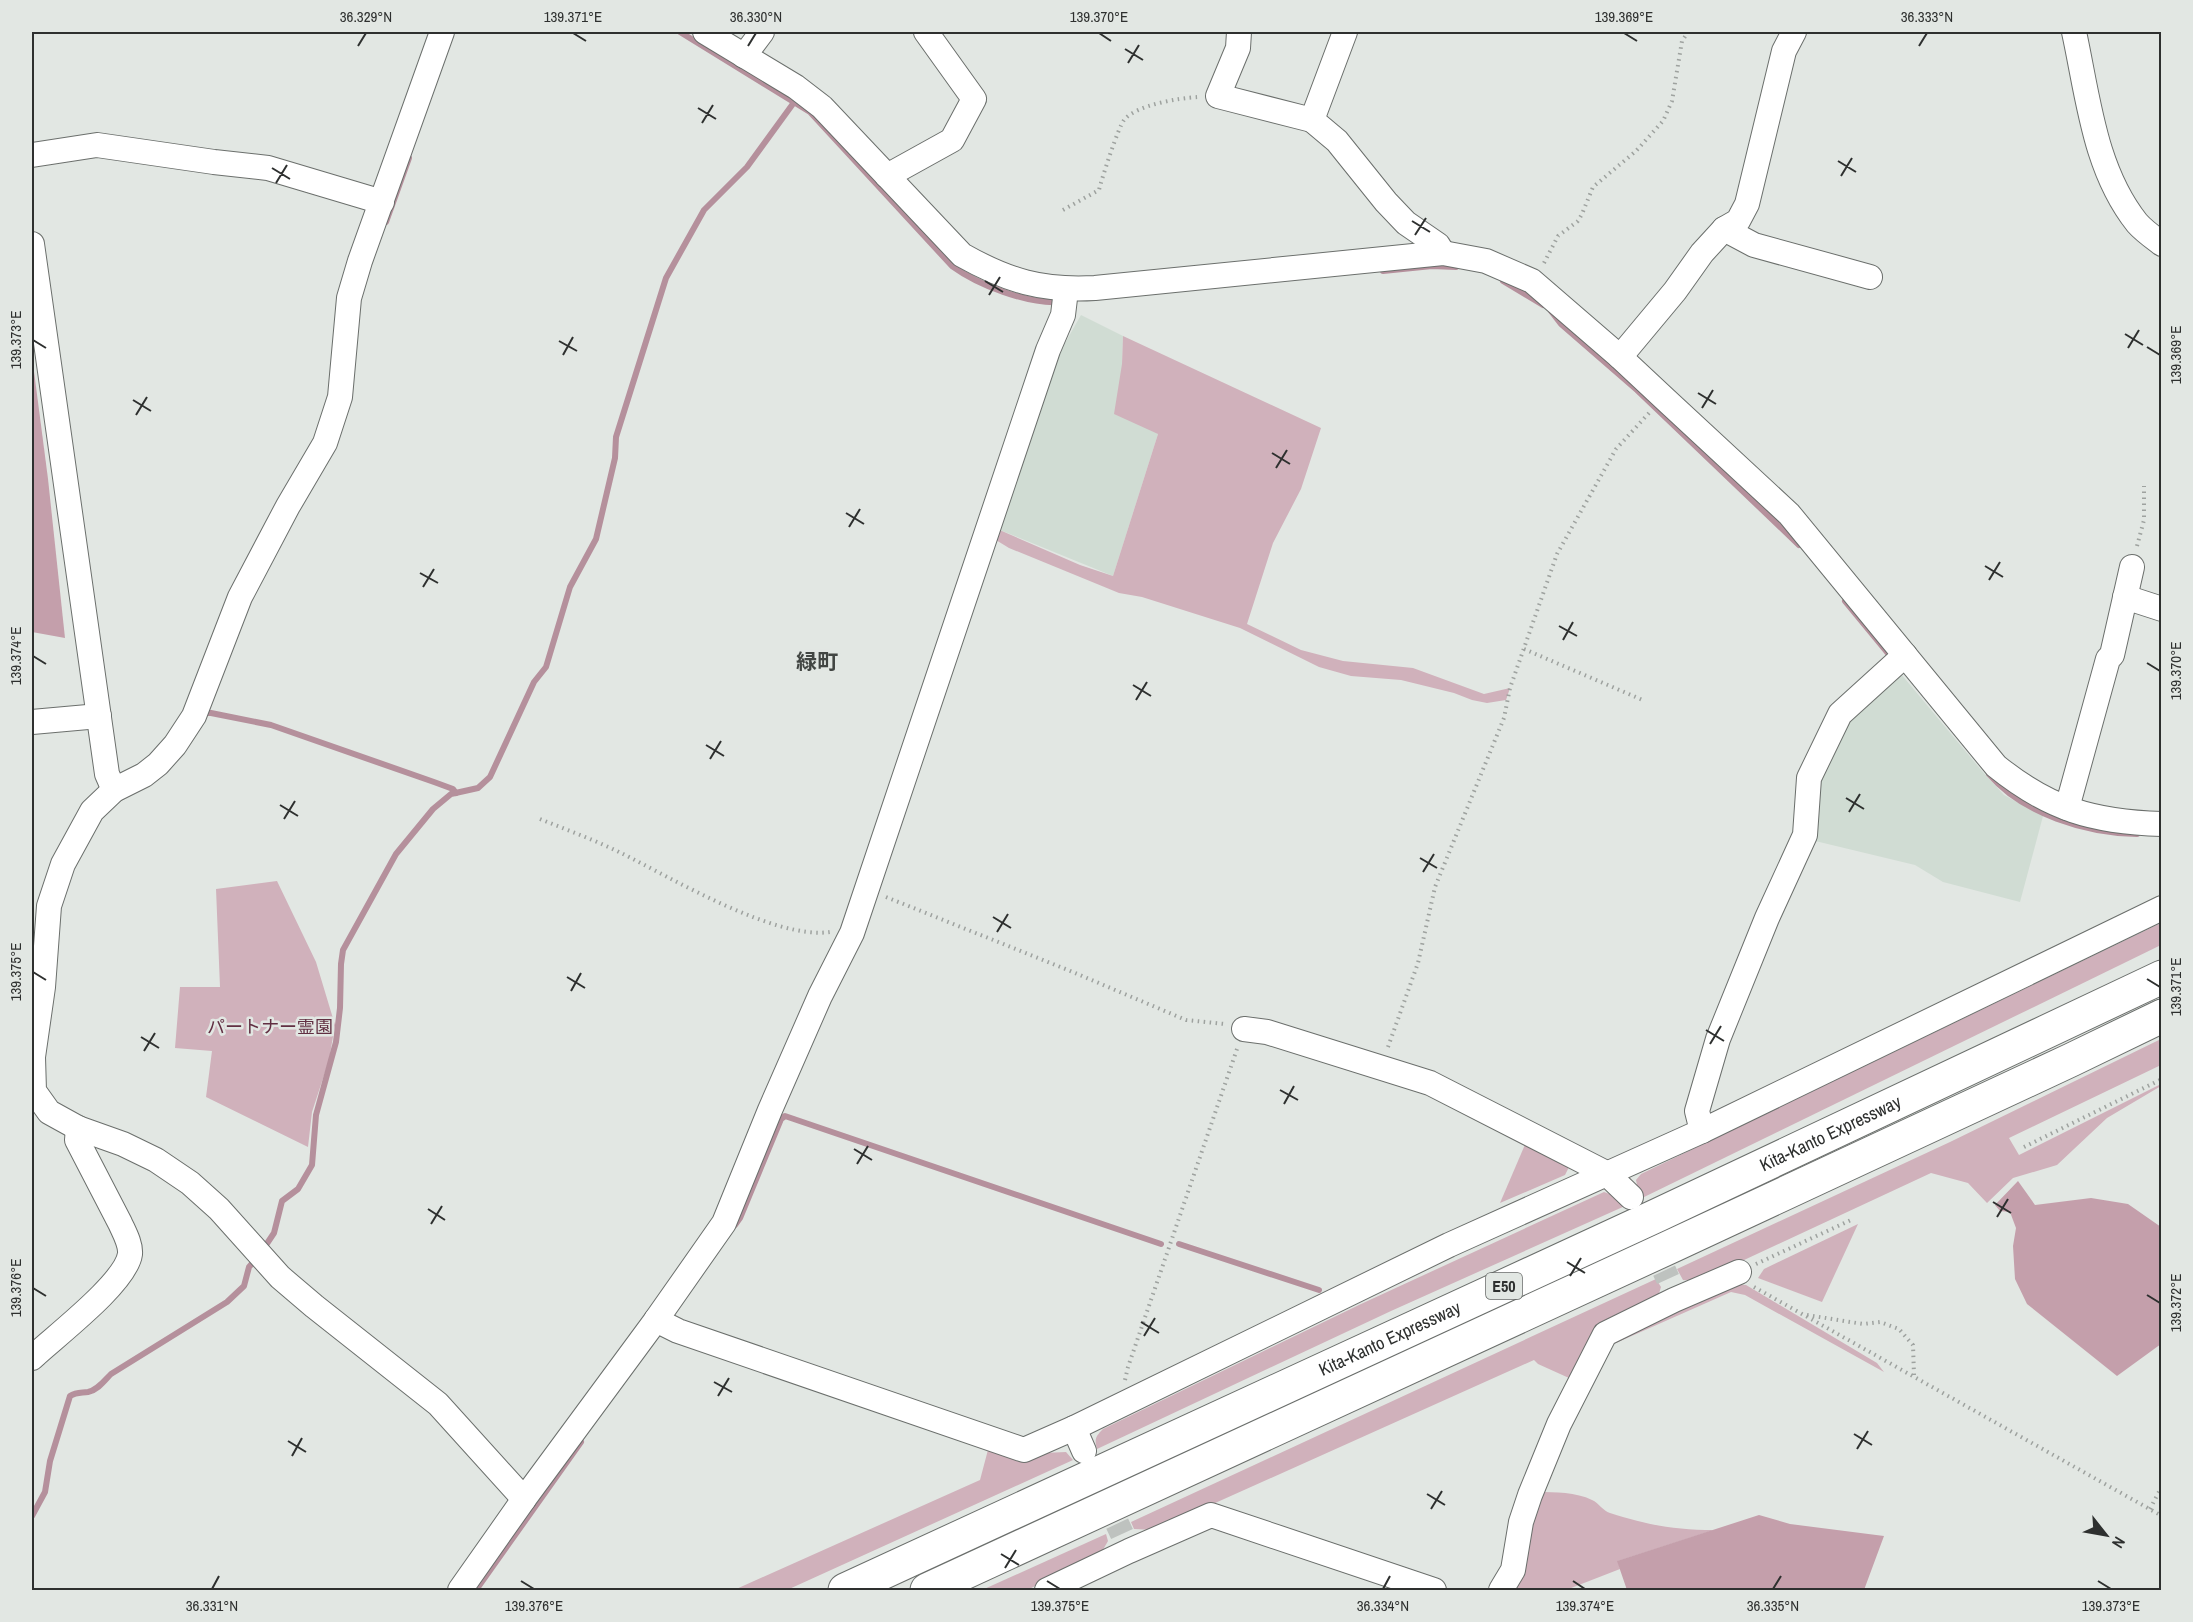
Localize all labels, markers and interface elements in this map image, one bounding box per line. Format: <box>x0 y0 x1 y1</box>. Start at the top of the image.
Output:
text: 36.329°N <box>340 6 392 27</box>
text: 139.371°E <box>544 6 602 27</box>
text: 36.330°N <box>730 6 782 27</box>
text: 139.370°E <box>1070 6 1128 27</box>
text: 139.369°E <box>1595 6 1653 27</box>
text: 36.333°N <box>1901 6 1953 27</box>
text: 139.373°E <box>5 311 26 369</box>
text: 139.369°E <box>2165 326 2186 384</box>
text: 139.374°E <box>5 627 26 685</box>
text: 139.370°E <box>2165 642 2186 700</box>
district label: 緑町 <box>796 647 838 676</box>
text: 139.375°E <box>5 943 26 1001</box>
text: 139.371°E <box>2165 958 2186 1016</box>
park label: パートナー霊園 <box>207 1014 333 1039</box>
street label: Kita-Kanto Expressway <box>1755 1089 1906 1177</box>
text: 139.376°E <box>5 1259 26 1317</box>
road number: E50 <box>1486 1273 1522 1299</box>
text: 139.372°E <box>2165 1274 2186 1332</box>
street label: Kita-Kanto Expressway <box>1315 1294 1465 1382</box>
north arrow <box>2076 1505 2136 1565</box>
text: N <box>2107 1533 2131 1552</box>
text: 36.331°N <box>186 1595 238 1616</box>
text: 139.376°E <box>505 1595 563 1616</box>
text: 139.375°E <box>1031 1595 1089 1616</box>
text: 36.334°N <box>1357 1595 1409 1616</box>
text: 139.374°E <box>1556 1595 1614 1616</box>
text: 36.335°N <box>1747 1595 1799 1616</box>
text: 139.373°E <box>2082 1595 2140 1616</box>

